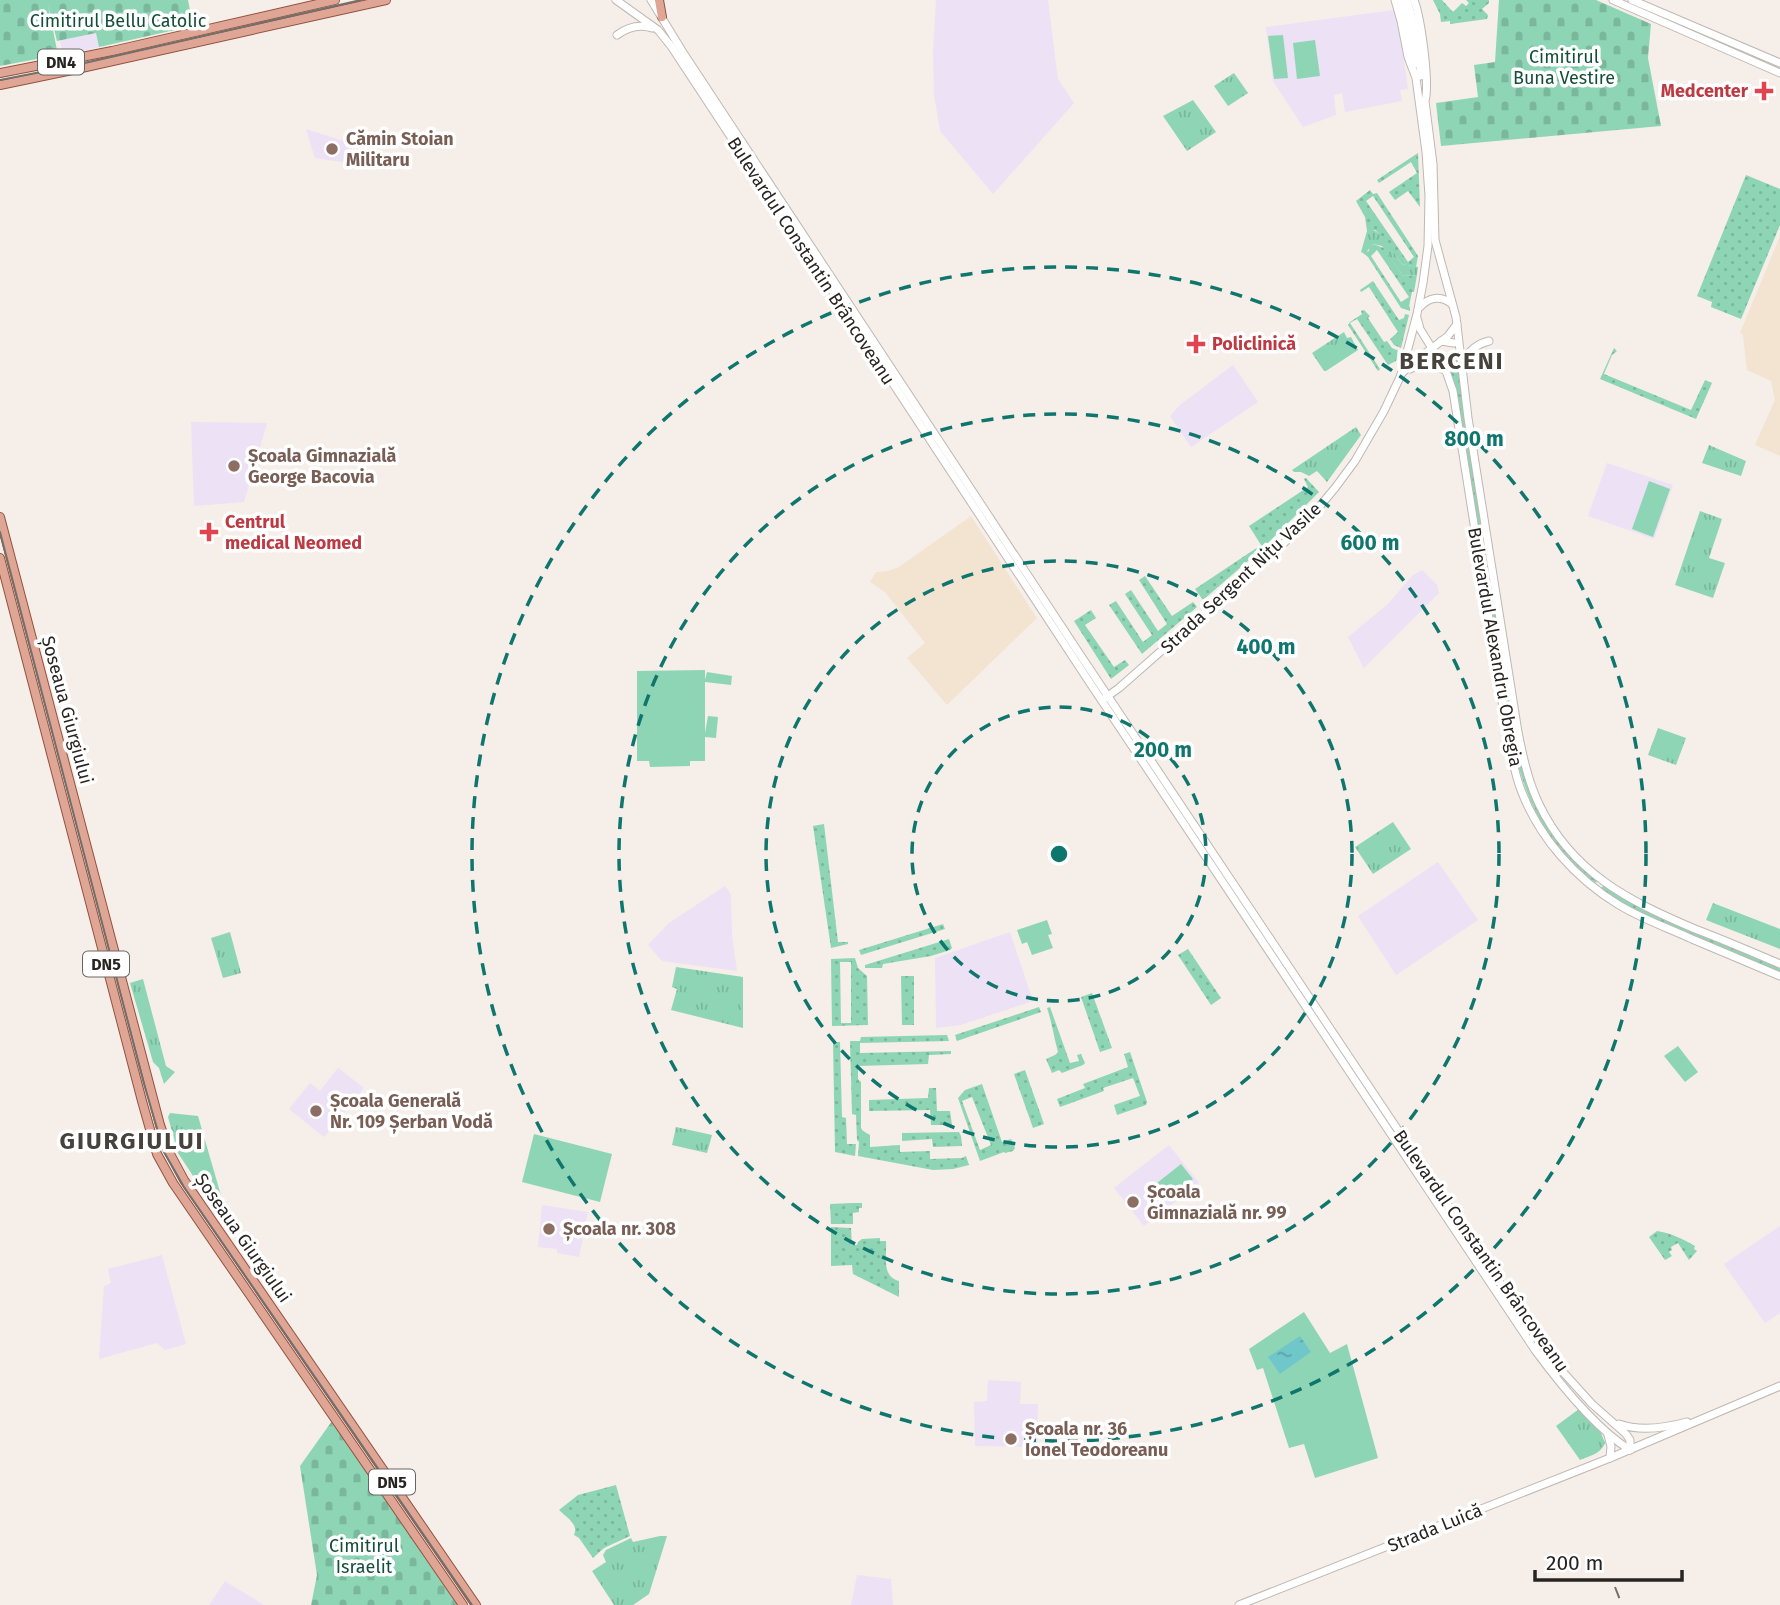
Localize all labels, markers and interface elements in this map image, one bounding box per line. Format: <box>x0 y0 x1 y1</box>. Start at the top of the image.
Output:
park label: Cimitirul Bellu Catolic <box>30 10 207 32</box>
park label: Cimitirul Buna Vestire <box>1513 46 1615 89</box>
road number: DN4 <box>38 50 84 74</box>
place label: Medcenter <box>1661 80 1749 102</box>
marker: Medcenter <box>1754 81 1774 101</box>
place label: Cămin Stoian Militaru <box>346 128 454 171</box>
street label: Bulevardul Constantin Brâncoveanu <box>723 133 899 389</box>
marker: Cămin Stoian Militaru <box>324 141 340 157</box>
place label: Policlinică <box>1212 333 1296 355</box>
marker: Policlinică <box>1186 334 1206 354</box>
district label: BERCENI <box>1399 347 1505 375</box>
text: 800 m <box>1444 426 1504 452</box>
place label: Școala Gimnazială George Bacovia <box>248 445 396 488</box>
marker: Școala Gimnazială George Bacovia <box>226 458 242 474</box>
street label: Strada Sergent Nițu Vasile <box>1156 498 1326 659</box>
place label: Centrul medical Neomed <box>225 511 362 554</box>
marker: Centrul medical Neomed <box>199 522 219 542</box>
street label: Bulevardul Alexandru Obregia <box>1463 525 1527 769</box>
text: 600 m <box>1340 530 1400 556</box>
street label: Șoseaua Giurgiului <box>36 633 97 787</box>
text: 400 m <box>1236 634 1296 660</box>
text: 200 m <box>1134 737 1192 763</box>
centre of rings <box>1047 842 1071 866</box>
road number: DN5 <box>83 952 129 976</box>
place label: Școala Generală Nr. 109 Șerban Vodă <box>330 1090 493 1134</box>
marker: Școala Generală Nr. 109 Șerban Vodă <box>308 1103 324 1119</box>
street label: Bulevardul Constantin Brâncoveanu <box>1389 1126 1573 1376</box>
district label: GIURGIULUI <box>59 1127 205 1155</box>
street label: Șoseaua Giurgiului <box>189 1169 296 1307</box>
place label: Școala Gimnazială nr. 99 <box>1147 1181 1286 1224</box>
marker: Școala Gimnazială nr. 99 <box>1125 1194 1141 1210</box>
place label: Școala nr. 308 <box>563 1218 676 1241</box>
marker: Școala nr. 308 <box>541 1221 557 1237</box>
place label: Școala nr. 36 Ionel Teodoreanu <box>1025 1418 1168 1461</box>
marker: Școala nr. 36 Ionel Teodoreanu <box>1003 1431 1019 1447</box>
road number: DN5 <box>369 1470 415 1494</box>
street label: Strada Luică <box>1384 1499 1486 1557</box>
park label: Cimitirul Israelit <box>329 1535 399 1578</box>
scale bar <box>1535 1538 1682 1582</box>
text: 200 m <box>1546 1550 1603 1576</box>

